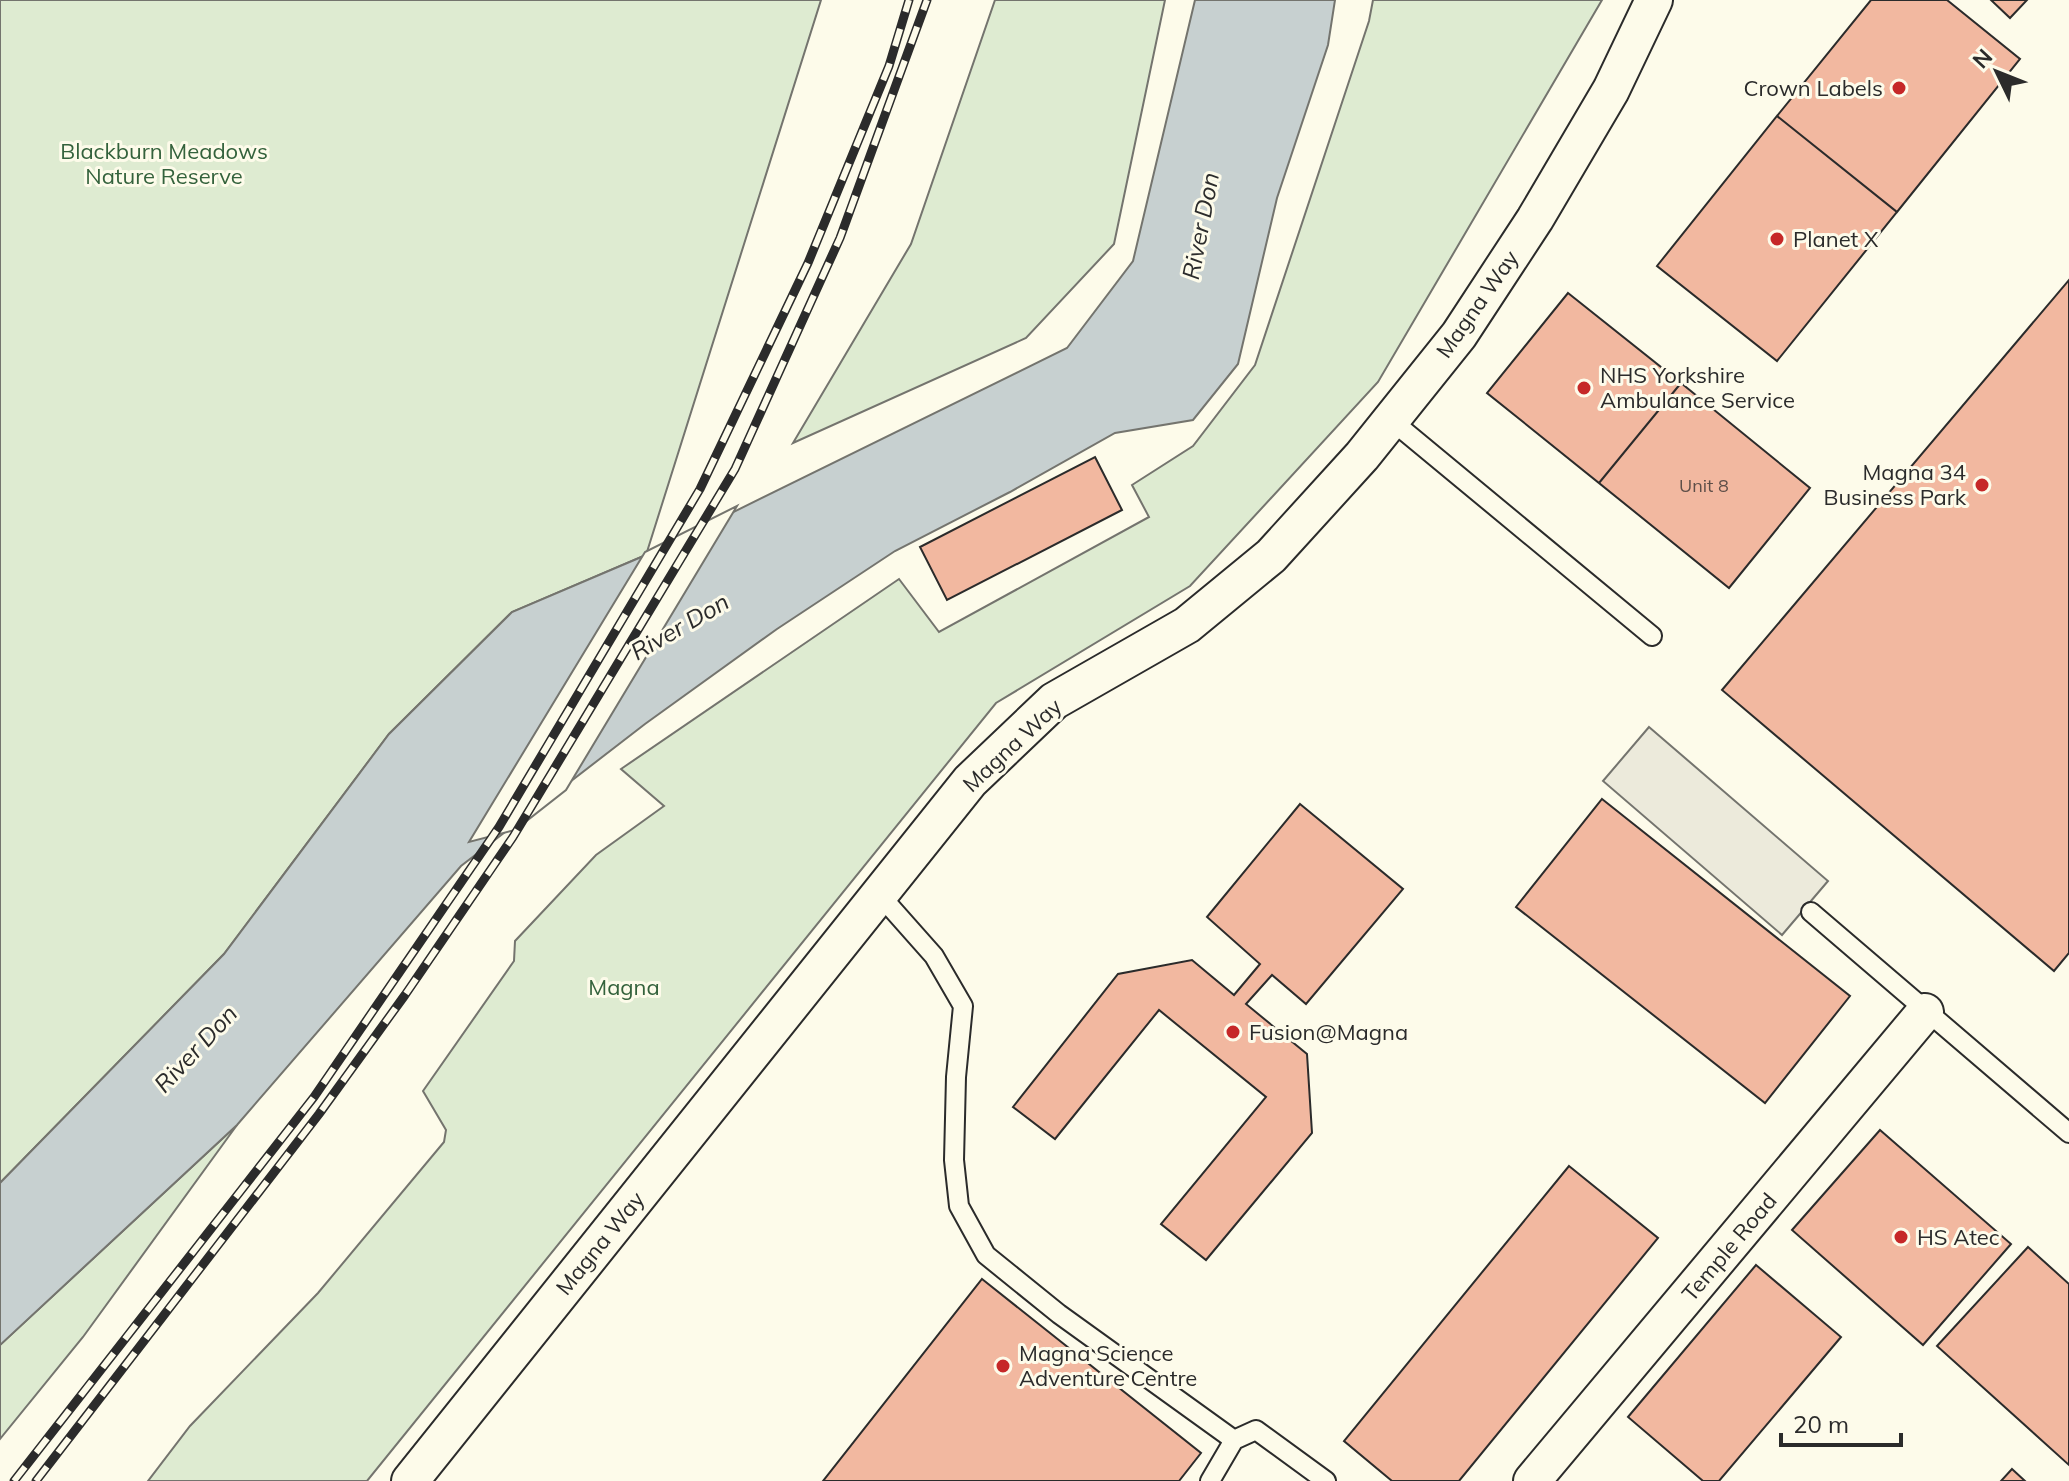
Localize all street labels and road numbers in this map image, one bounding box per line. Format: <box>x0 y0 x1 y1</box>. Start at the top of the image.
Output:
street label: Magna Way <box>1430 244 1525 363</box>
street label: Magna Way <box>957 692 1068 798</box>
street label: Magna Way <box>550 1185 650 1300</box>
street label: Temple Road <box>1676 1187 1782 1307</box>

